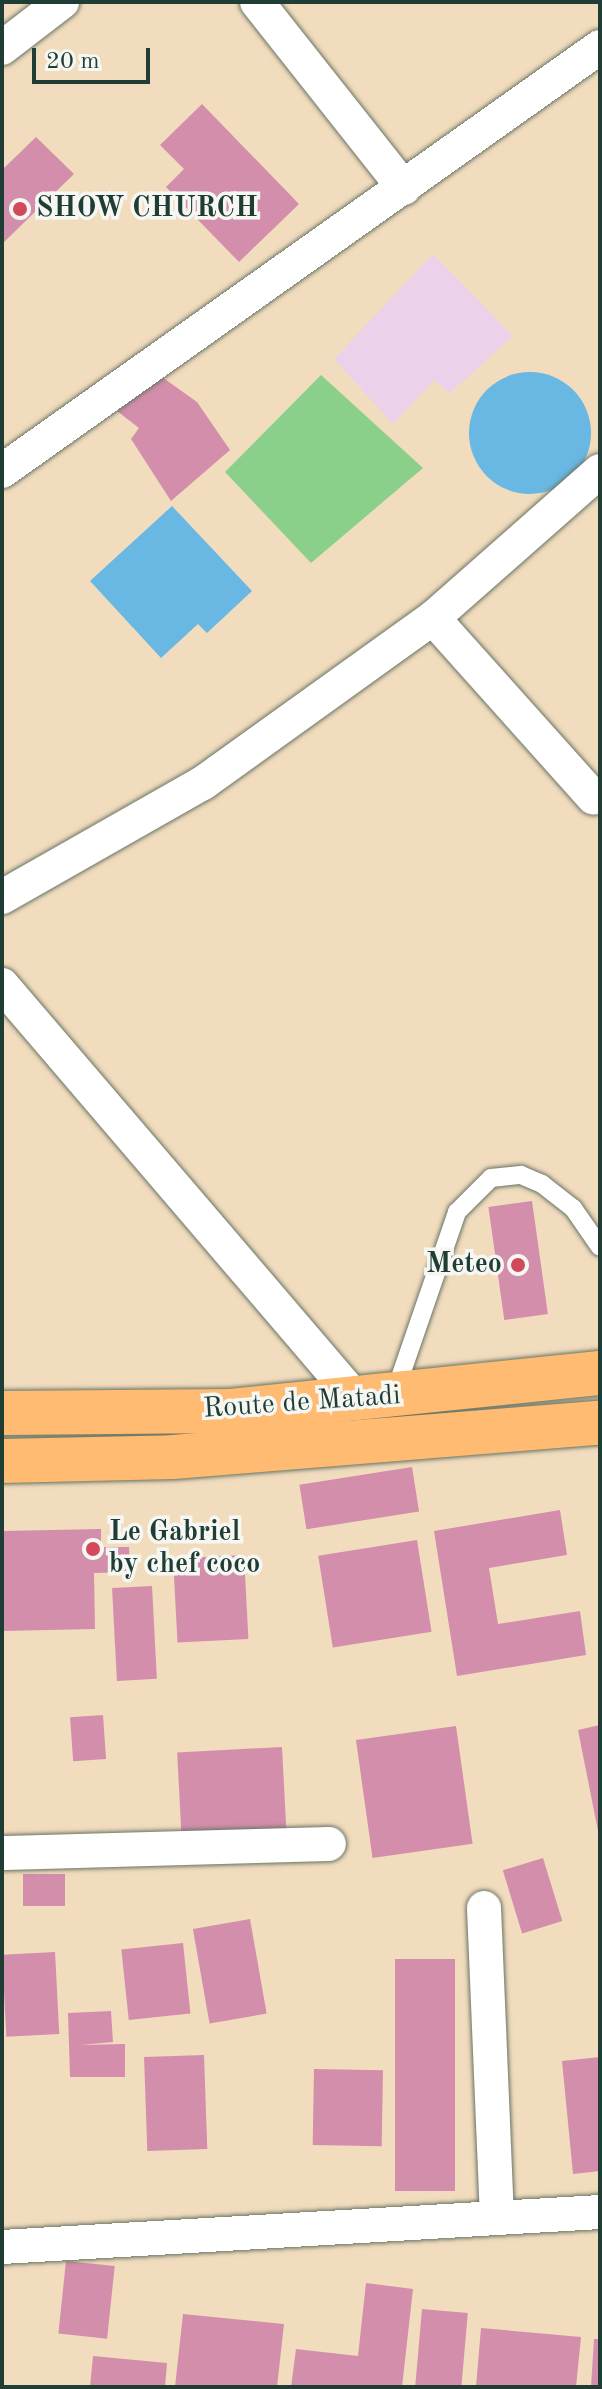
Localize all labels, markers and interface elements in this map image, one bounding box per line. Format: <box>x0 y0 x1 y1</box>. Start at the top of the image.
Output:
scale bar <box>36 32 154 82</box>
text: 20 m <box>46 50 100 74</box>
place label: SHOW CHURCH <box>36 192 258 226</box>
marker: SHOW CHURCH <box>11 200 29 218</box>
place label: Meteo <box>426 1248 502 1282</box>
marker: Meteo <box>509 1256 527 1274</box>
street label: Route de Matadi <box>202 1379 402 1427</box>
place label: Le Gabriel by chef coco <box>109 1516 260 1582</box>
marker: Le Gabriel by chef coco <box>84 1540 102 1558</box>

